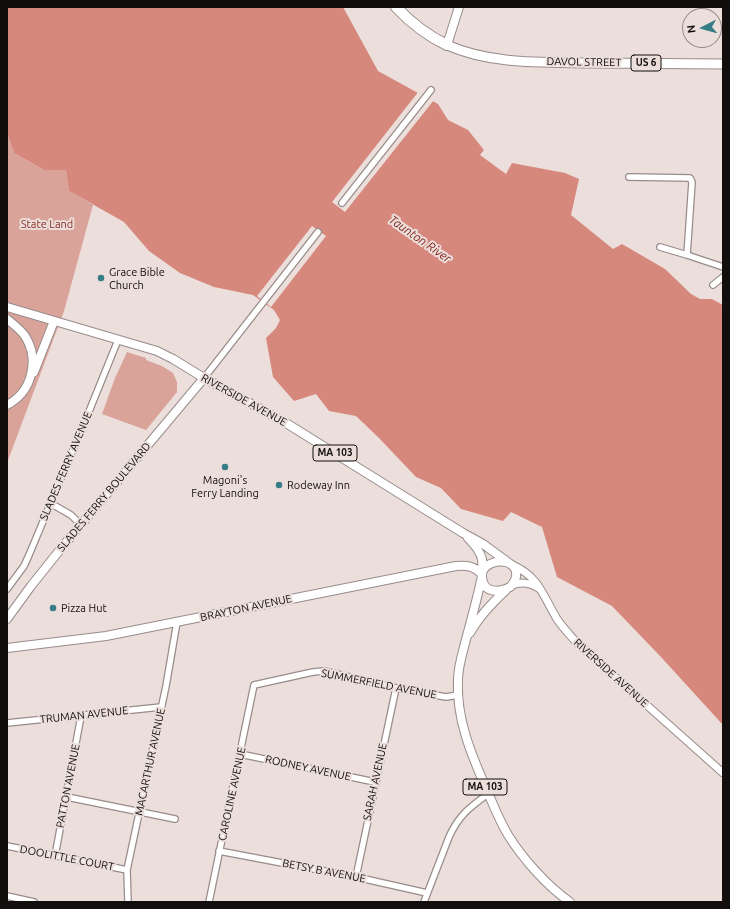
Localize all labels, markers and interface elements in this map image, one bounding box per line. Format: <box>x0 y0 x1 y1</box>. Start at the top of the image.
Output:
north arrow <box>682 8 722 48</box>
text: N <box>685 24 697 34</box>
street label: DAVOL STREET <box>546 55 622 69</box>
road number: US 6 <box>631 55 661 71</box>
water label: Taunton River <box>386 212 454 266</box>
park label: State Land <box>21 217 73 231</box>
place label: Grace Bible Church <box>109 265 165 291</box>
marker: Grace Bible Church <box>96 273 106 283</box>
street label: RIVERSIDE AVENUE <box>199 371 289 429</box>
street label: SLADES FERRY AVENUE <box>37 410 95 522</box>
street label: SLADES FERRY BOULEVARD <box>54 440 154 554</box>
road number: MA 103 <box>313 445 357 461</box>
marker: Magoni's Ferry Landing <box>220 462 230 472</box>
place label: Magoni's Ferry Landing <box>191 473 259 499</box>
place label: Rodeway Inn <box>287 478 350 492</box>
marker: Rodeway Inn <box>274 480 284 490</box>
street label: BRAYTON AVENUE <box>199 592 293 624</box>
place label: Pizza Hut <box>61 601 107 615</box>
marker: Pizza Hut <box>48 603 58 613</box>
street label: RIVERSIDE AVENUE <box>571 636 651 710</box>
street label: SUMMERFIELD AVENUE <box>320 666 438 702</box>
street label: TRUMAN AVENUE <box>39 704 129 726</box>
street label: MACARTHUR AVENUE <box>132 707 168 817</box>
street label: SARAH AVENUE <box>360 742 390 822</box>
street label: PATTON AVENUE <box>53 743 83 829</box>
street label: CAROLINE AVENUE <box>216 746 248 842</box>
street label: RODNEY AVENUE <box>264 752 352 784</box>
road number: MA 103 <box>463 779 507 795</box>
street label: DOOLITTLE COURT <box>19 842 115 874</box>
street label: BETSY B AVENUE <box>281 856 367 886</box>

